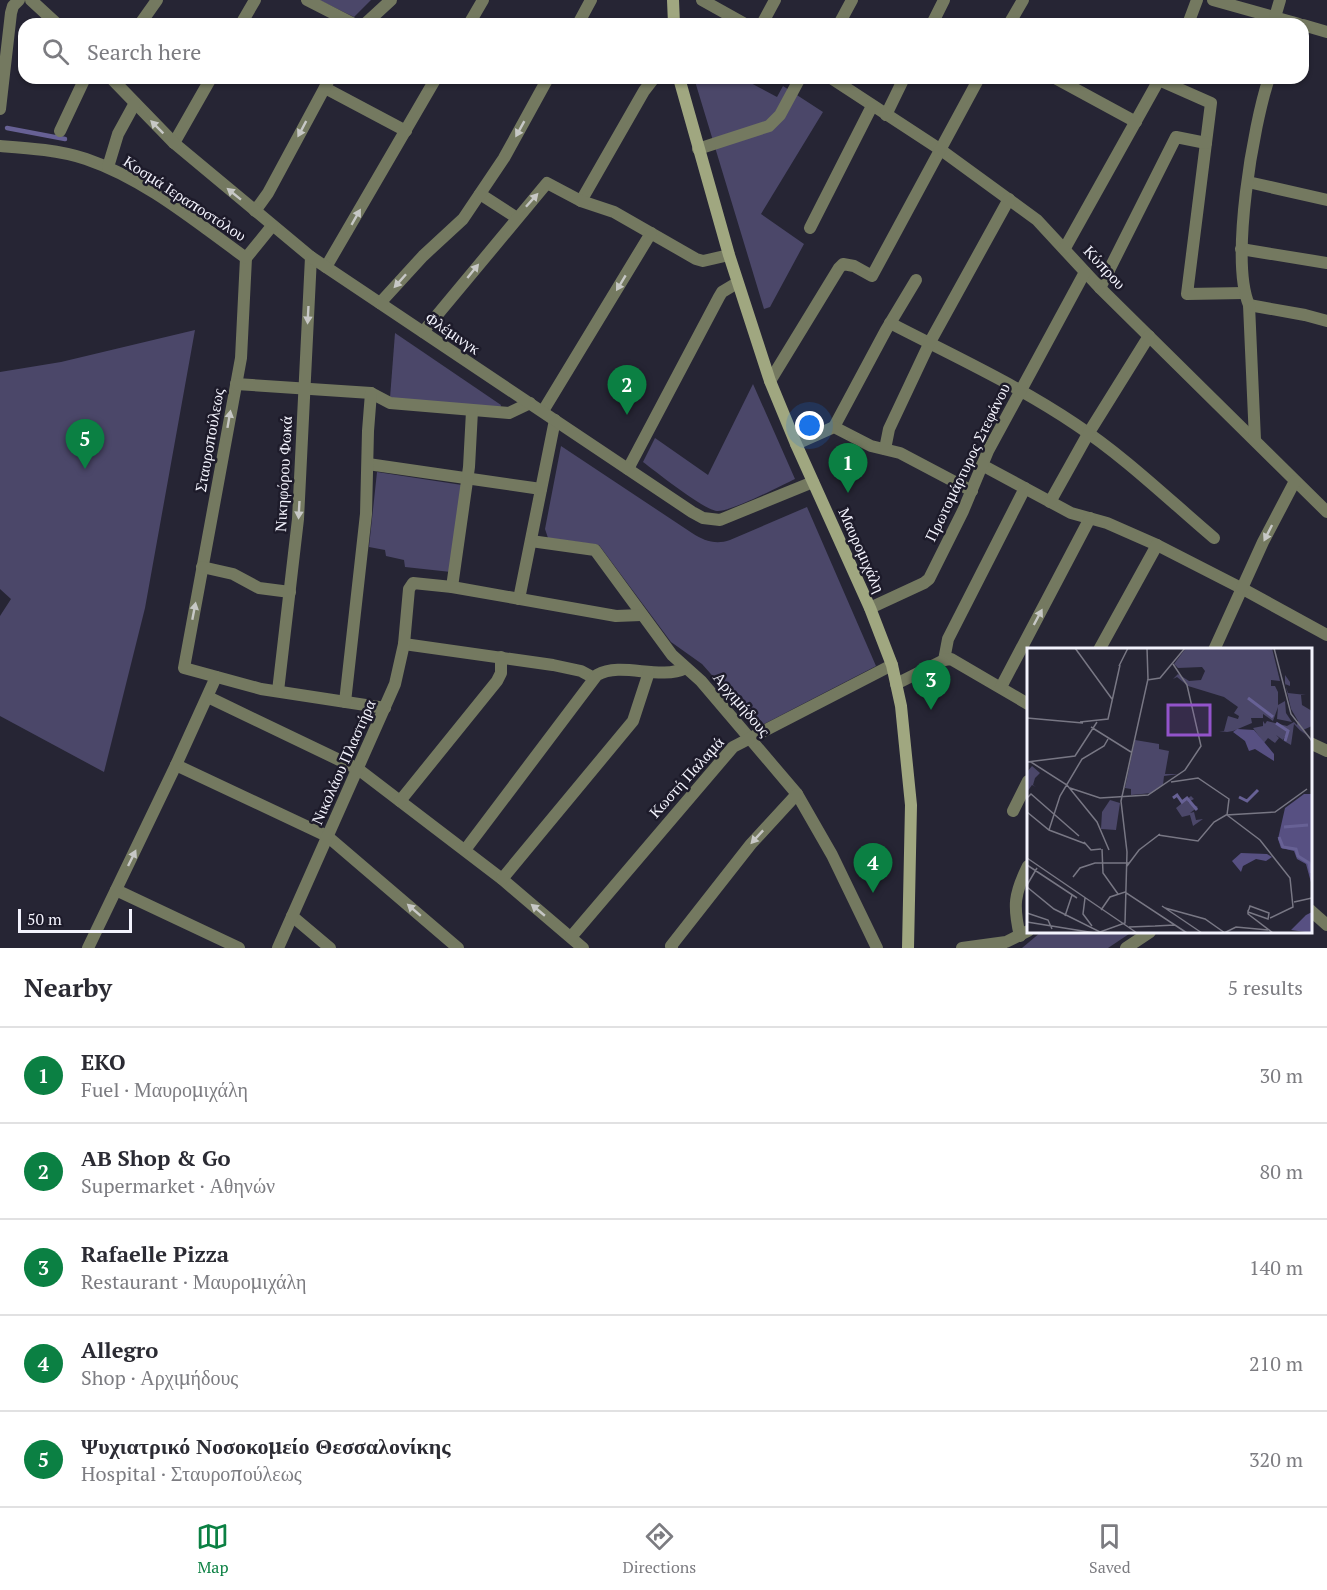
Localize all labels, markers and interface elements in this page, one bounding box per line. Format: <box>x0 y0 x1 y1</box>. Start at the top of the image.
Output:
search box <box>18 18 1309 84</box>
icon: search <box>39 35 72 68</box>
text: Search here <box>87 37 201 66</box>
one-way arrow <box>151 120 165 134</box>
one-way arrow <box>297 121 307 138</box>
one-way arrow <box>515 121 525 138</box>
street label: Κοσμά Ιεραποστόλου <box>119 150 251 246</box>
one-way arrow <box>227 188 242 201</box>
one-way arrow <box>525 193 539 208</box>
one-way arrow <box>350 209 361 225</box>
street label: Κύπρου <box>1079 240 1131 294</box>
one-way arrow <box>467 263 480 279</box>
one-way arrow <box>394 273 407 288</box>
one-way arrow <box>615 275 626 291</box>
one-way arrow <box>303 306 312 325</box>
street label: Φλέμινγκ <box>421 307 485 359</box>
pin: 2 <box>608 366 646 415</box>
street label: Πρωτομάρτυρος Στεφάνου <box>919 379 1015 545</box>
street label: Σταυροπούλεως <box>189 386 229 494</box>
one-way arrow <box>225 409 234 428</box>
your location <box>795 411 824 440</box>
street label: Νικηφόρου Φωκά <box>269 415 297 532</box>
pin: 5 <box>66 420 104 469</box>
pin: 1 <box>828 444 868 493</box>
one-way arrow <box>294 501 303 520</box>
street label: Μαυρομιχάλη <box>833 504 891 596</box>
one-way arrow <box>1263 525 1273 542</box>
one-way arrow <box>190 601 199 620</box>
one-way arrow <box>1033 608 1043 625</box>
inset map <box>1027 648 1312 933</box>
pin: 3 <box>912 660 950 710</box>
street label: Αρχιμήδους <box>708 667 776 742</box>
street label: Νικολάου Πλαστήρα <box>305 695 381 828</box>
street label: Κωστή Παλαμά <box>644 731 729 822</box>
one-way arrow <box>750 829 764 844</box>
pin: 4 <box>854 844 892 893</box>
one-way arrow <box>127 849 136 866</box>
one-way arrow <box>407 904 422 917</box>
one-way arrow <box>531 904 546 917</box>
scale bar <box>18 906 132 934</box>
text: 50 m <box>27 908 62 930</box>
text: Nearby <box>24 970 112 1004</box>
text: 5 results <box>1228 974 1303 1001</box>
text: EKO <box>81 1047 126 1076</box>
text: 1 <box>38 1062 49 1089</box>
text: 30 m <box>1260 1062 1303 1089</box>
text: Fuel · Μαυρομιχάλη <box>81 1076 248 1103</box>
text: ΑΒ Shop & Go <box>81 1143 231 1172</box>
text: 2 <box>38 1158 49 1185</box>
text: 80 m <box>1260 1158 1303 1185</box>
text: Supermarket · Αθηνών <box>81 1172 275 1199</box>
text: Rafaelle Pizza <box>81 1239 229 1268</box>
text: 3 <box>38 1254 49 1281</box>
text: 140 m <box>1249 1254 1303 1281</box>
text: Restaurant · Μαυρομιχάλη <box>81 1268 307 1295</box>
text: Allegro <box>81 1335 158 1364</box>
text: 4 <box>38 1350 49 1377</box>
text: 210 m <box>1249 1350 1303 1377</box>
text: Shop · Αρχιμήδους <box>81 1364 238 1391</box>
text: Ψυχιατρικό Νοσοκομείο Θεσσαλονίκης <box>81 1431 451 1460</box>
text: 5 <box>38 1446 49 1473</box>
text: 320 m <box>1249 1446 1303 1473</box>
text: Hospital · Σταυροπούλεως <box>81 1460 302 1487</box>
tab: Map <box>196 1520 229 1578</box>
tab: Directions <box>622 1520 696 1578</box>
tab: Saved <box>1089 1520 1131 1578</box>

